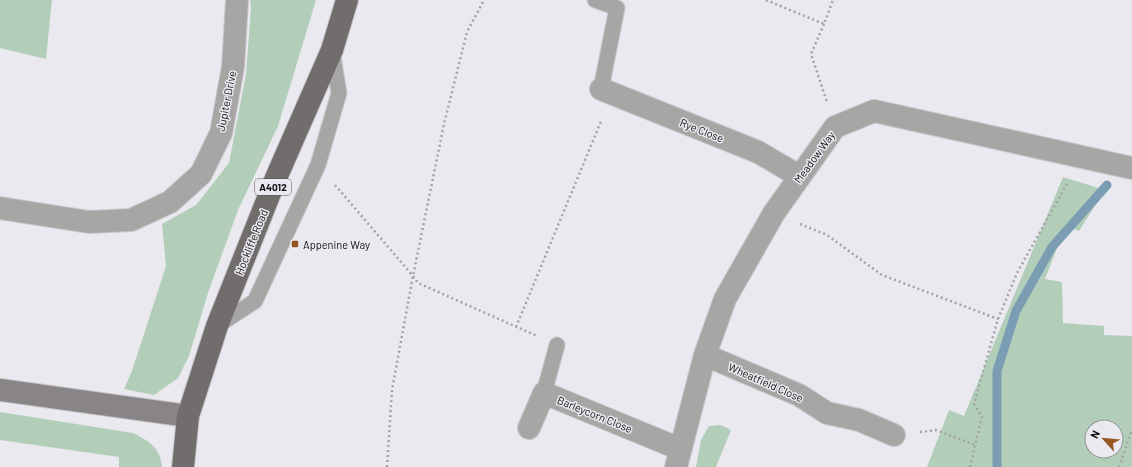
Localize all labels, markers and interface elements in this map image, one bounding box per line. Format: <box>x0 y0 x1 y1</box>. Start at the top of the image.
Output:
street label: Jupiter Drive <box>214 69 238 132</box>
street label: Rye Close <box>678 115 726 145</box>
street label: Meadow Way <box>791 129 837 185</box>
road number: A4012 <box>255 179 291 195</box>
street label: Hockliffe Road <box>232 207 270 277</box>
place label: Appenine Way <box>303 238 370 251</box>
marker: Appenine Way <box>290 239 300 249</box>
street label: Wheatfield Close <box>727 360 806 404</box>
street label: Barleycorn Close <box>556 393 635 435</box>
north arrow <box>1084 419 1124 459</box>
text: N <box>1087 428 1102 440</box>

